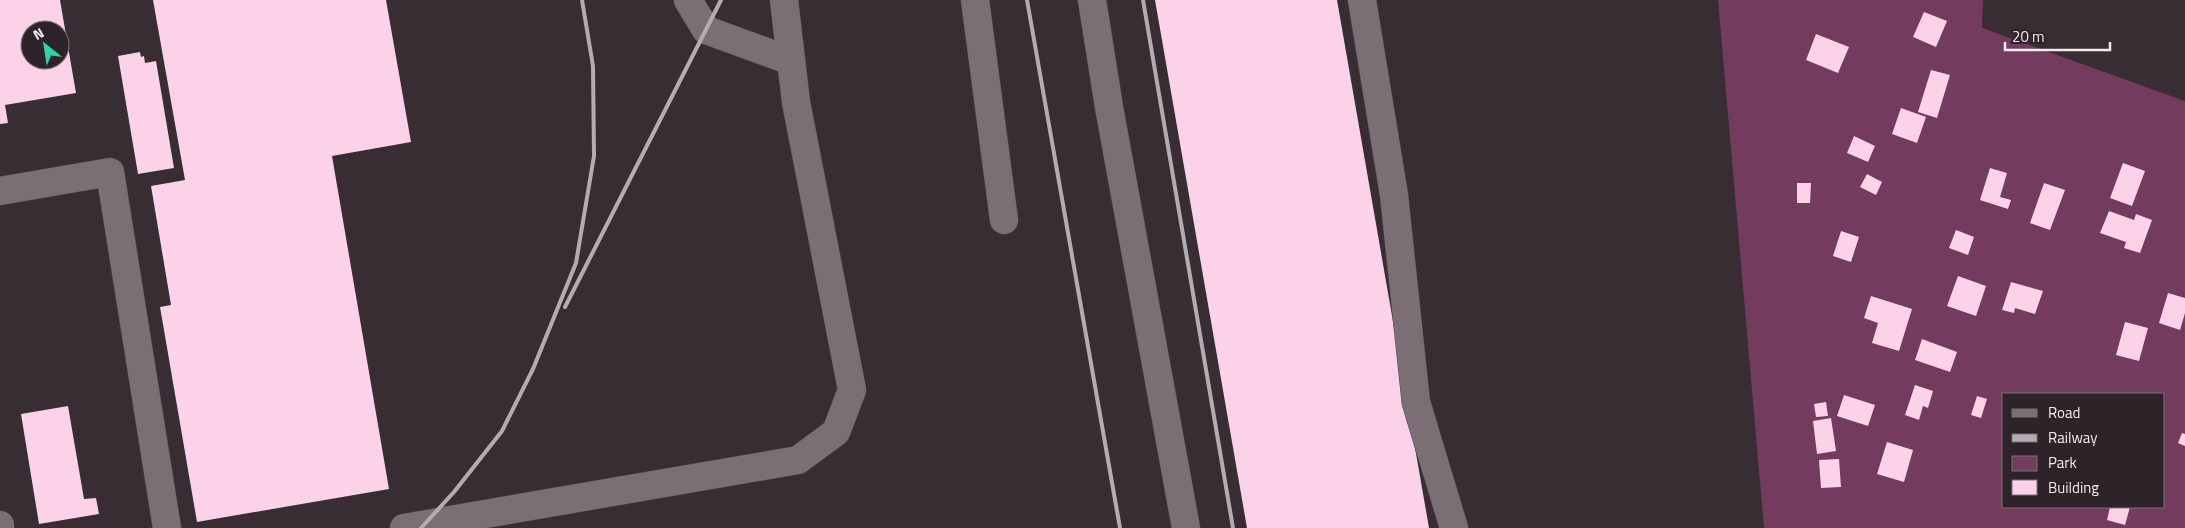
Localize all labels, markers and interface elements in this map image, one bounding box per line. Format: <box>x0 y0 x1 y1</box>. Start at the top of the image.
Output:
north arrow <box>20 20 70 70</box>
scale bar <box>2005 20 2110 52</box>
text: N <box>29 22 48 45</box>
text: 20 m <box>2012 25 2045 48</box>
legend <box>2002 393 2165 508</box>
text: Road <box>2048 401 2080 424</box>
text: Railway <box>2048 426 2098 449</box>
text: Park <box>2048 451 2077 474</box>
text: Building <box>2048 476 2099 499</box>

